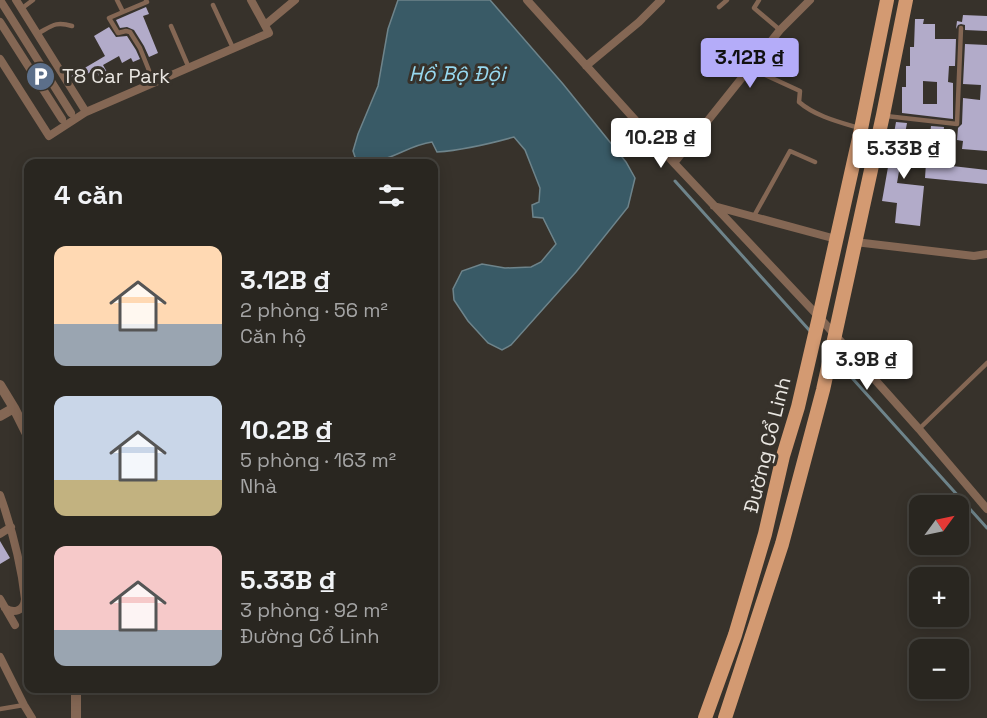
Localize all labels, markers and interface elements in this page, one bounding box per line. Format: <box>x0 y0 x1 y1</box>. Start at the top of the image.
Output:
pin: 3.12B ₫ <box>695 38 805 89</box>
text: 3.12B ₫ <box>715 44 785 70</box>
parking icon: T8 Car Park <box>25 60 57 92</box>
water label: Hồ Bộ Đội <box>409 60 508 87</box>
place label: T8 Car Park <box>62 63 170 89</box>
pin: 10.2B ₫ <box>606 118 716 169</box>
text: 10.2B ₫ <box>625 124 697 150</box>
pin: 5.33B ₫ <box>849 129 959 180</box>
text: 5.33B ₫ <box>867 135 941 161</box>
text: 4 căn <box>54 178 123 212</box>
icon: filters <box>375 179 408 212</box>
text: 3.12B ₫ <box>240 263 332 297</box>
icon: home <box>102 270 174 342</box>
text: 2 phòng · 56 m² <box>240 297 388 323</box>
text: Căn hộ <box>240 323 306 349</box>
pin: 3.9B ₫ <box>818 340 916 391</box>
text: 3.9B ₫ <box>836 346 898 372</box>
street label: Đường Cổ Linh <box>738 374 796 516</box>
text: 10.2B ₫ <box>240 413 334 447</box>
icon: home <box>102 420 174 492</box>
text: 5 phòng · 163 m² <box>240 447 396 473</box>
text: Nhà <box>240 473 277 499</box>
north arrow <box>909 495 969 555</box>
map controls <box>909 495 969 699</box>
text: 5.33B ₫ <box>240 563 337 597</box>
button: + <box>909 567 969 627</box>
icon: home <box>102 570 174 642</box>
text: 3 phòng · 92 m² <box>240 597 388 623</box>
text: Đường Cổ Linh <box>240 623 380 649</box>
button: − <box>909 639 969 699</box>

